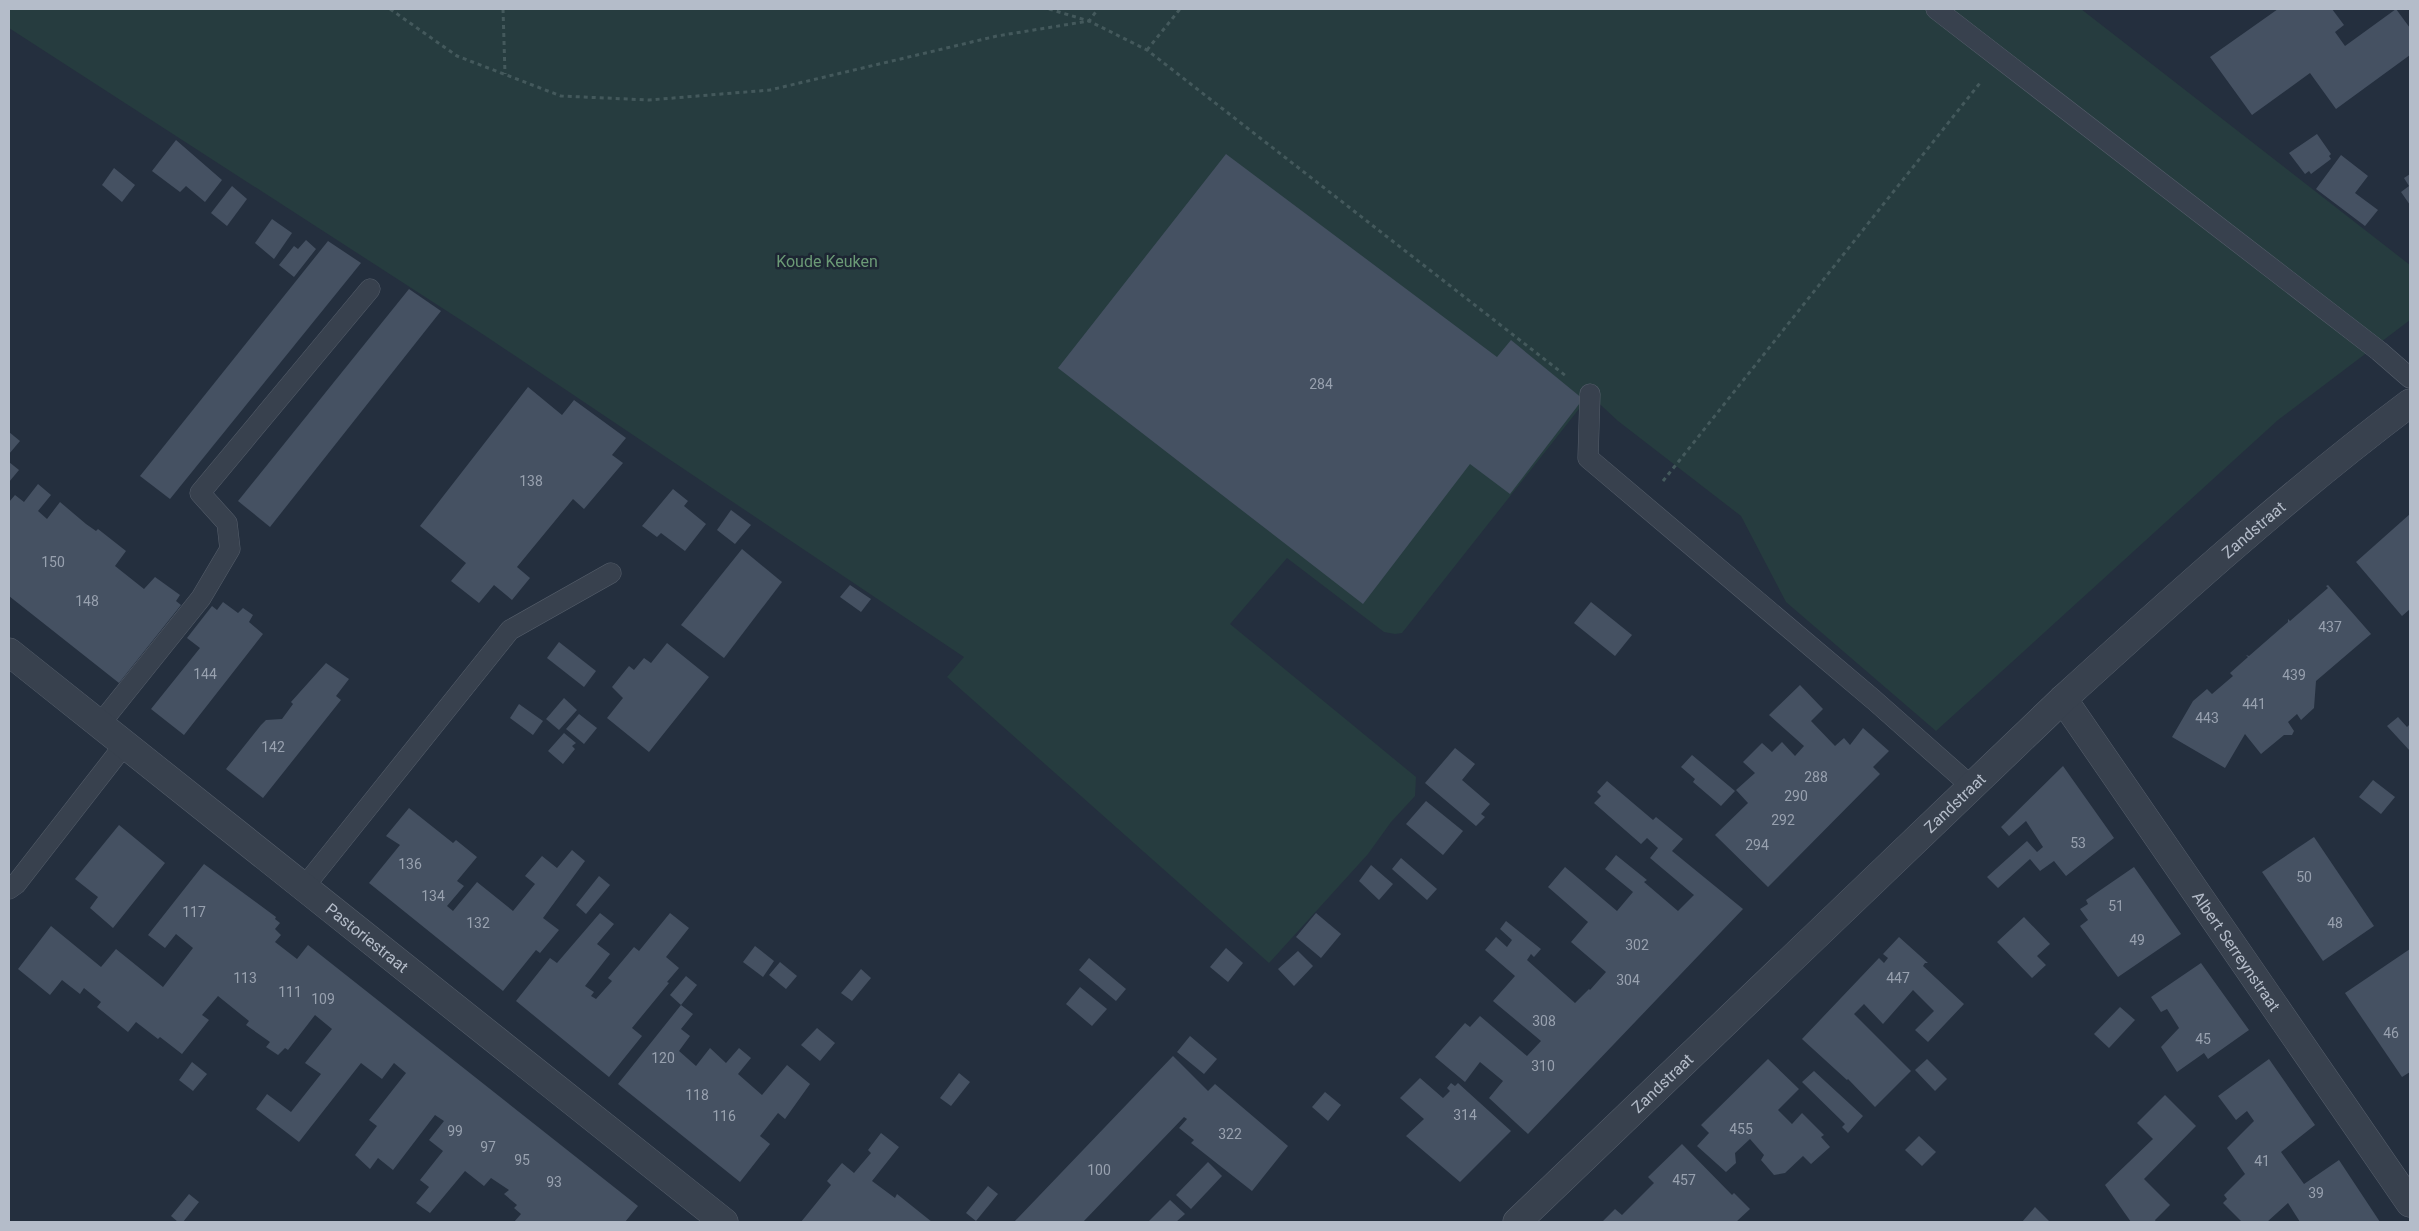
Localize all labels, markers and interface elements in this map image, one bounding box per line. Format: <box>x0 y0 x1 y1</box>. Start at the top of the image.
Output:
park label: Koude Keuken <box>776 252 878 271</box>
house number: 284 <box>1309 376 1333 392</box>
house number: 138 <box>519 473 543 489</box>
street label: Zandstraat <box>2218 497 2289 562</box>
house number: 150 <box>41 554 65 570</box>
house number: 148 <box>75 593 99 609</box>
house number: 437 <box>2318 619 2342 635</box>
house number: 144 <box>193 666 217 682</box>
house number: 439 <box>2282 667 2306 683</box>
house number: 441 <box>2242 696 2266 712</box>
house number: 443 <box>2195 710 2219 726</box>
house number: 142 <box>261 739 285 755</box>
house number: 288 <box>1804 769 1828 785</box>
street label: Zandstraat <box>1920 769 1989 836</box>
house number: 290 <box>1784 788 1808 804</box>
house number: 292 <box>1771 812 1795 828</box>
house number: 53 <box>2070 835 2086 851</box>
house number: 294 <box>1745 837 1769 853</box>
house number: 136 <box>398 856 422 872</box>
house number: 50 <box>2296 869 2312 885</box>
street label: Albert Serreynstraat <box>2189 887 2284 1015</box>
house number: 134 <box>421 888 445 904</box>
house number: 51 <box>2108 898 2124 914</box>
street label: Pastoriestraat <box>322 899 412 976</box>
house number: 117 <box>182 904 206 920</box>
house number: 132 <box>466 915 490 931</box>
house number: 48 <box>2327 915 2343 931</box>
house number: 49 <box>2129 932 2145 948</box>
house number: 302 <box>1625 937 1649 953</box>
house number: 113 <box>233 970 257 986</box>
house number: 447 <box>1886 970 1910 986</box>
house number: 304 <box>1616 972 1640 988</box>
house number: 111 <box>278 984 302 1000</box>
house number: 109 <box>311 991 335 1007</box>
house number: 308 <box>1532 1013 1556 1029</box>
house number: 46 <box>2383 1025 2399 1041</box>
house number: 45 <box>2195 1031 2211 1047</box>
street label: Zandstraat <box>1628 1049 1697 1117</box>
house number: 120 <box>651 1050 675 1066</box>
house number: 310 <box>1531 1058 1555 1074</box>
house number: 118 <box>685 1087 709 1103</box>
house number: 314 <box>1453 1107 1477 1123</box>
house number: 116 <box>712 1108 736 1124</box>
house number: 455 <box>1729 1121 1753 1137</box>
house number: 99 <box>447 1123 463 1139</box>
house number: 322 <box>1218 1126 1242 1142</box>
house number: 97 <box>480 1139 496 1155</box>
house number: 95 <box>514 1152 530 1168</box>
house number: 41 <box>2254 1153 2270 1169</box>
house number: 100 <box>1087 1162 1111 1178</box>
house number: 457 <box>1672 1172 1696 1188</box>
house number: 93 <box>546 1174 562 1190</box>
house number: 39 <box>2308 1185 2324 1201</box>

